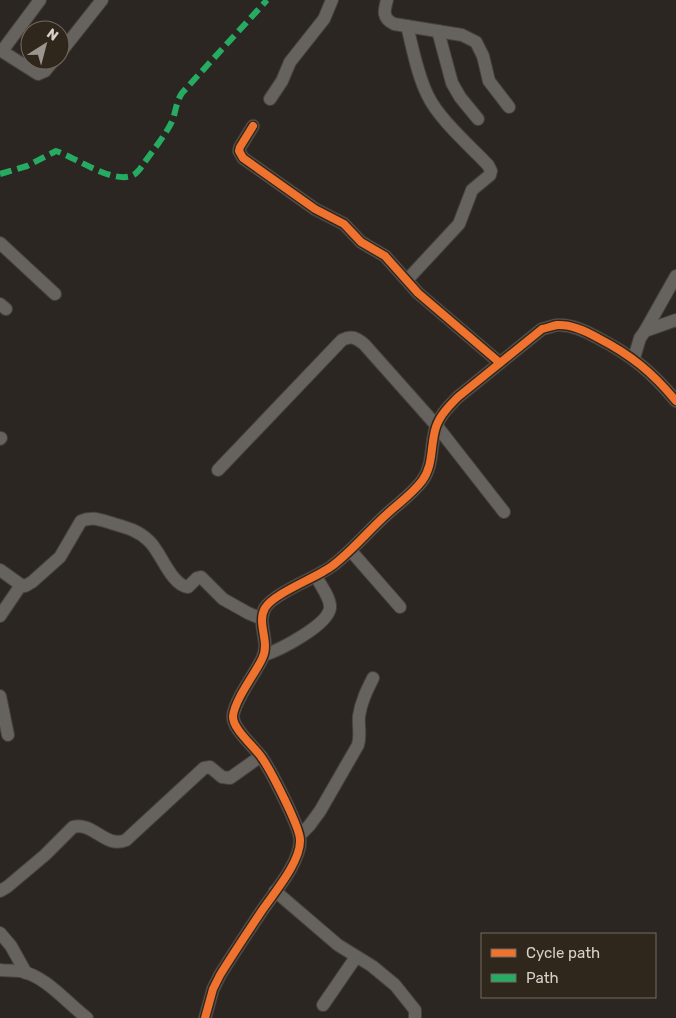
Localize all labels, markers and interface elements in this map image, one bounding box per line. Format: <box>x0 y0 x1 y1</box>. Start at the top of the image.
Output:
north arrow <box>20 20 70 70</box>
text: N <box>43 25 61 45</box>
legend <box>481 933 656 998</box>
text: Cycle path <box>526 944 600 962</box>
text: Path <box>526 969 559 987</box>

